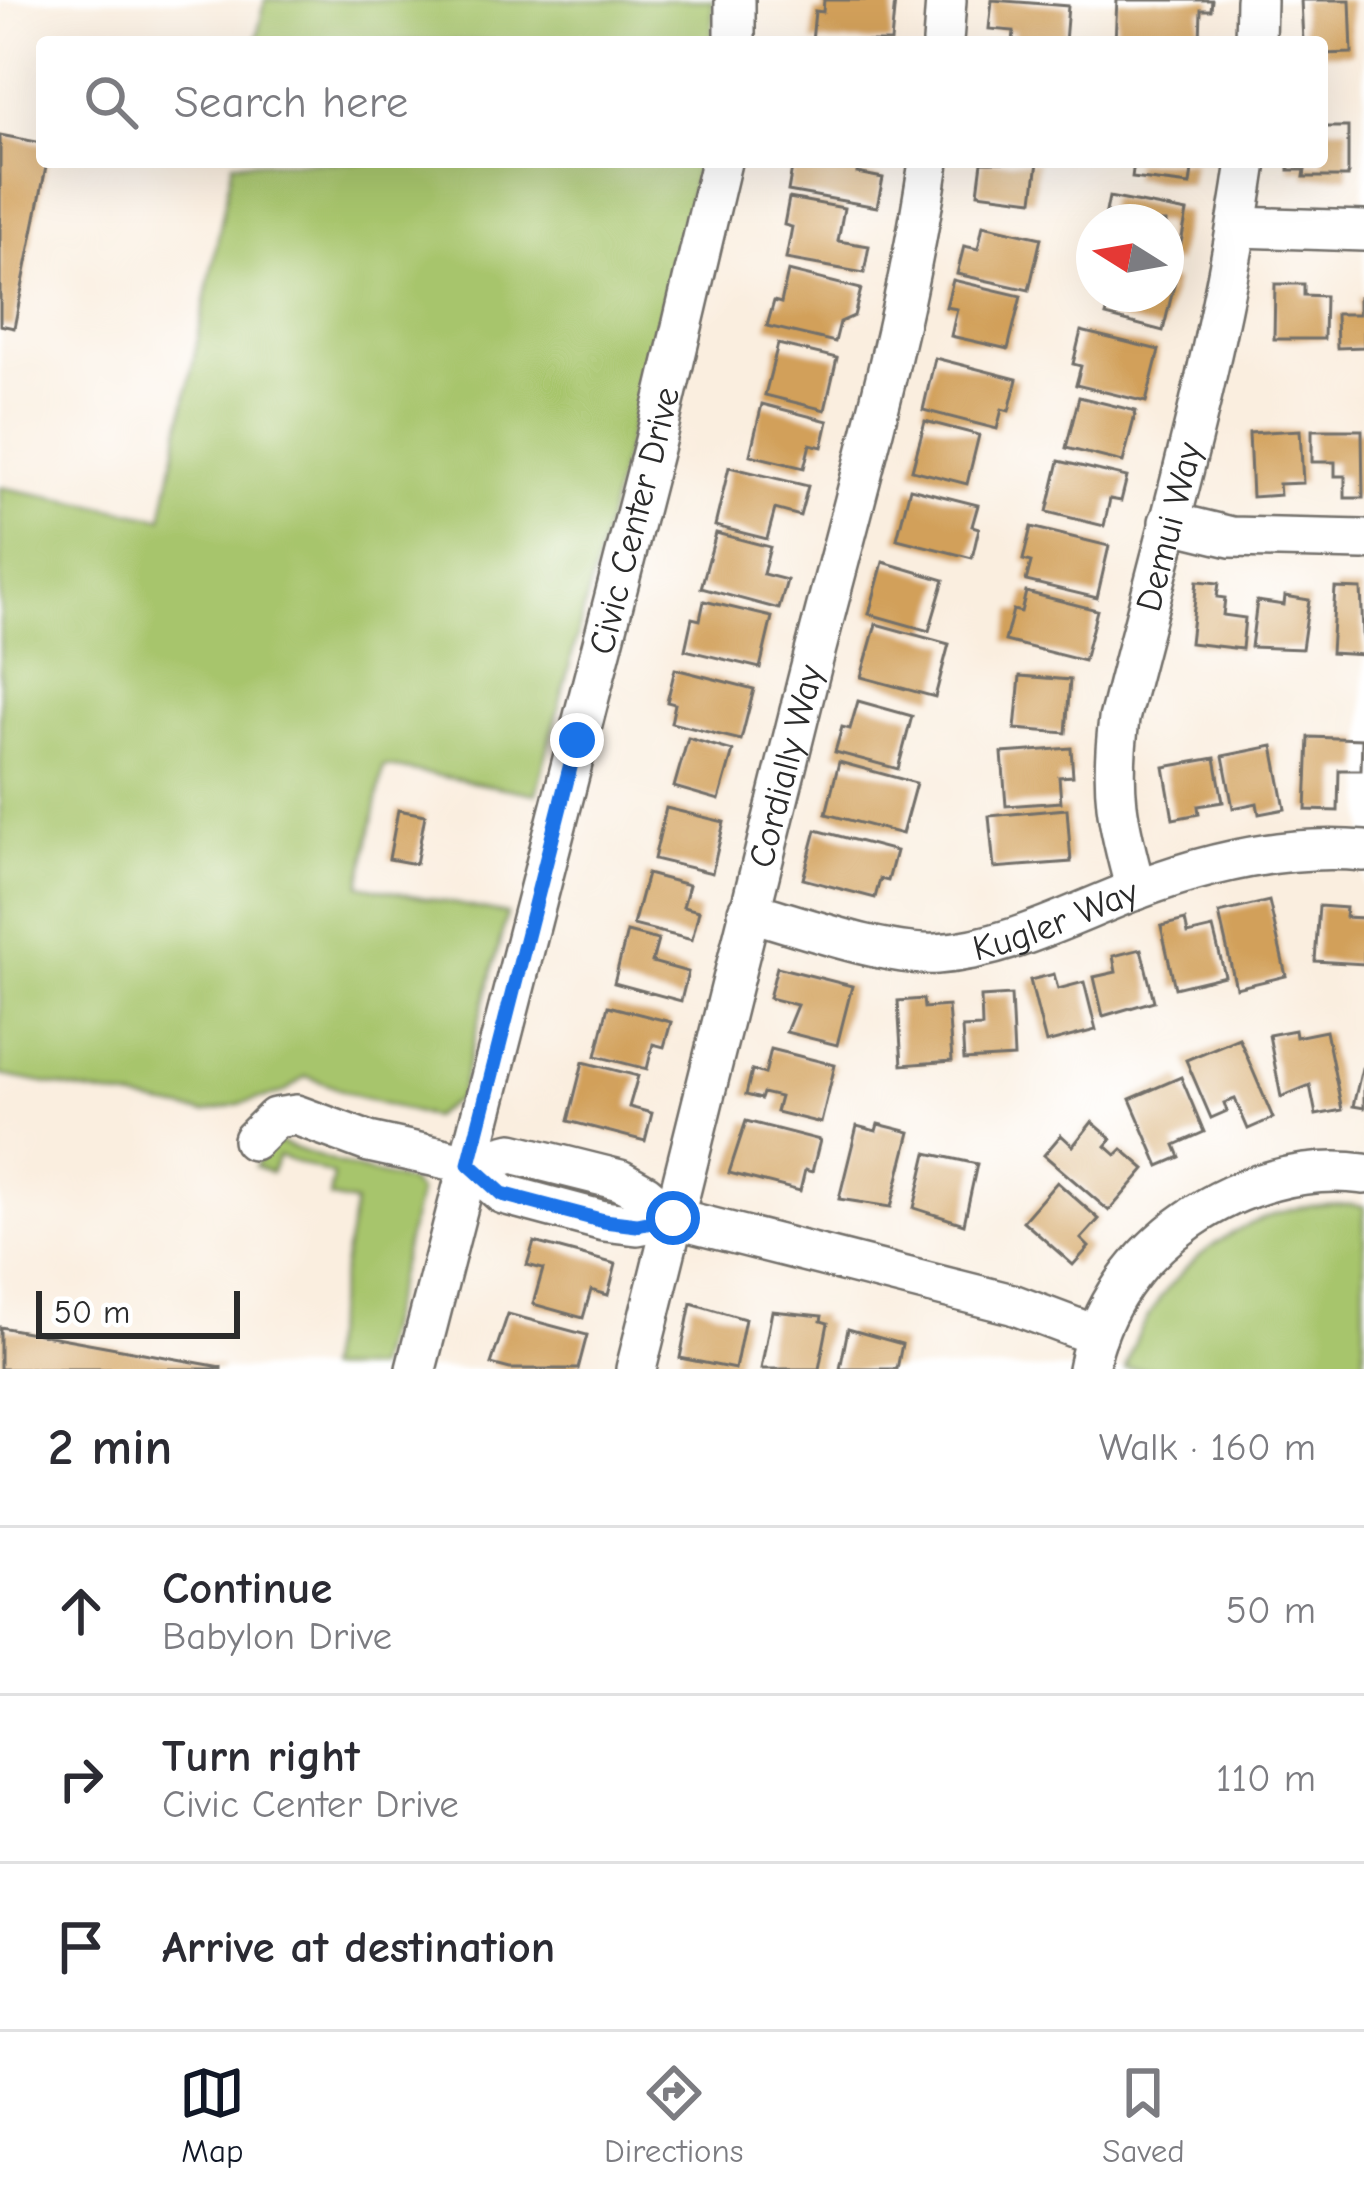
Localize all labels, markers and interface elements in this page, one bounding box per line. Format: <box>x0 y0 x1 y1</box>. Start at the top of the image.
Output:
search box <box>36 36 1328 168</box>
icon: search <box>78 69 144 135</box>
text: Search here <box>174 76 408 128</box>
north arrow <box>1076 204 1184 312</box>
street label: Civic Center Drive <box>580 383 688 659</box>
street label: Demui Way <box>1127 437 1210 616</box>
street label: Cordially Way <box>740 660 831 872</box>
route end <box>550 713 604 767</box>
street label: Kugler Way <box>969 870 1144 969</box>
route start <box>646 1191 700 1245</box>
scale bar <box>36 1285 240 1338</box>
text: 50 m <box>54 1293 130 1331</box>
text: 2 min <box>48 1418 172 1477</box>
text: Walk · 160 m <box>1099 1425 1316 1470</box>
text: Continue <box>162 1562 332 1614</box>
icon: ahead <box>48 1578 114 1644</box>
text: 50 m <box>1226 1588 1316 1633</box>
text: Babylon Drive <box>162 1614 392 1659</box>
text: Turn right <box>162 1730 360 1782</box>
icon: right <box>48 1746 114 1812</box>
text: 110 m <box>1216 1756 1316 1801</box>
text: Civic Center Drive <box>162 1782 459 1827</box>
icon: arrive <box>48 1914 114 1980</box>
text: Arrive at destination <box>162 1921 555 1973</box>
tab: Map <box>179 2060 245 2170</box>
tab: Directions <box>604 2060 744 2170</box>
tab: Saved <box>1102 2060 1185 2170</box>

